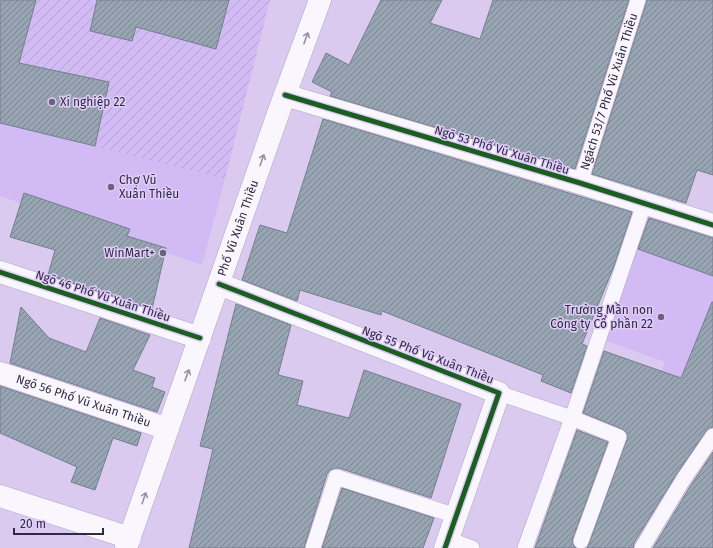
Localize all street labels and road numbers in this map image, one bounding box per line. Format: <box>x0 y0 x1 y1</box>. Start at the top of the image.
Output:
street label: Ngách 53/7 Phố Vũ Xuân Thiều <box>578 11 640 172</box>
street label: Ngõ 53 Phố Vũ Xuân Thiều <box>433 122 571 177</box>
street label: Phố Vũ Xuân Thiều <box>215 178 261 278</box>
street label: Ngõ 46 Phố Vũ Xuân Thiều <box>34 267 173 324</box>
street label: Ngõ 55 Phố Vũ Xuân Thiều <box>360 322 496 387</box>
street label: Ngõ 56 Phố Vũ Xuân Thiều <box>14 372 153 430</box>

